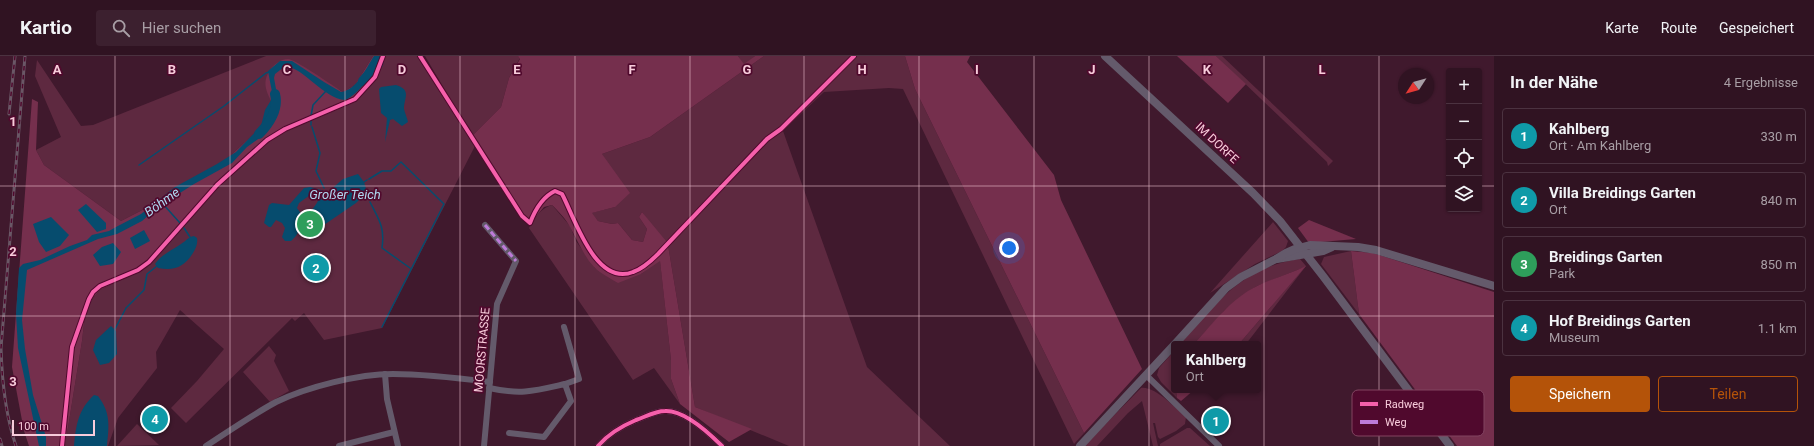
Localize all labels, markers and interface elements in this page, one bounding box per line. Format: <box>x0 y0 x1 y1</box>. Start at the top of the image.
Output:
search box <box>96 10 376 46</box>
text: Kartio <box>20 16 72 39</box>
icon: search <box>110 17 132 39</box>
text: Hier suchen <box>142 19 221 37</box>
text: Karte <box>1605 20 1639 36</box>
text: Route <box>1661 20 1697 36</box>
text: Gespeichert <box>1719 20 1794 36</box>
text: A <box>53 62 62 77</box>
text: B <box>168 62 176 77</box>
text: C <box>283 62 292 77</box>
text: D <box>398 62 406 77</box>
text: E <box>513 62 521 77</box>
text: F <box>628 62 636 77</box>
text: G <box>743 62 752 77</box>
text: H <box>857 62 867 77</box>
text: I <box>975 62 979 77</box>
text: J <box>1088 62 1096 77</box>
text: K <box>1203 62 1212 77</box>
text: L <box>1318 62 1326 77</box>
north arrow <box>1398 68 1434 104</box>
map controls <box>1446 68 1482 212</box>
button: + <box>1446 68 1482 104</box>
text: In der Nähe <box>1510 72 1598 92</box>
text: 4 Ergebnisse <box>1724 75 1798 90</box>
button: − <box>1446 104 1482 140</box>
text: 1 <box>9 114 17 129</box>
street label: IM DORFE <box>1193 120 1242 167</box>
text: Kahlberg <box>1549 120 1609 138</box>
text: 1 <box>1520 129 1528 144</box>
text: 330 m <box>1760 129 1797 144</box>
text: Ort · Am Kahlberg <box>1549 138 1651 153</box>
button: locate <box>1446 140 1482 176</box>
button: layers <box>1446 176 1482 212</box>
water label: Böhme <box>142 184 183 220</box>
text: Villa Breidings Garten <box>1549 184 1696 202</box>
water label: Großer Teich <box>309 187 381 202</box>
text: 2 <box>1520 193 1528 208</box>
text: 840 m <box>1760 193 1797 208</box>
text: Ort <box>1549 202 1567 217</box>
pin: 3 <box>297 209 323 239</box>
your location <box>999 238 1019 258</box>
text: 2 <box>9 244 17 259</box>
text: Breidings Garten <box>1549 248 1663 266</box>
pin: 2 <box>303 253 329 283</box>
text: 3 <box>1520 257 1528 272</box>
text: 850 m <box>1760 257 1797 272</box>
text: Park <box>1549 266 1575 281</box>
street label: MOORSTRASSE <box>471 307 493 393</box>
text: Hof Breidings Garten <box>1549 312 1691 330</box>
text: 4 <box>1520 321 1528 336</box>
text: 1.1 km <box>1758 321 1797 336</box>
text: Museum <box>1549 330 1600 345</box>
popup <box>1171 341 1261 393</box>
text: Kahlberg <box>1186 351 1246 369</box>
text: Ort <box>1186 369 1204 384</box>
text: 3 <box>9 374 17 389</box>
button: Speichern <box>1510 376 1650 412</box>
button: Teilen <box>1658 376 1798 412</box>
legend <box>1352 390 1484 436</box>
text: Radweg <box>1385 398 1424 411</box>
pin: 4 <box>142 404 168 434</box>
pin: 1 <box>1203 406 1229 436</box>
text: Weg <box>1385 416 1407 429</box>
scale bar <box>12 418 95 437</box>
text: 100 m <box>18 420 49 433</box>

